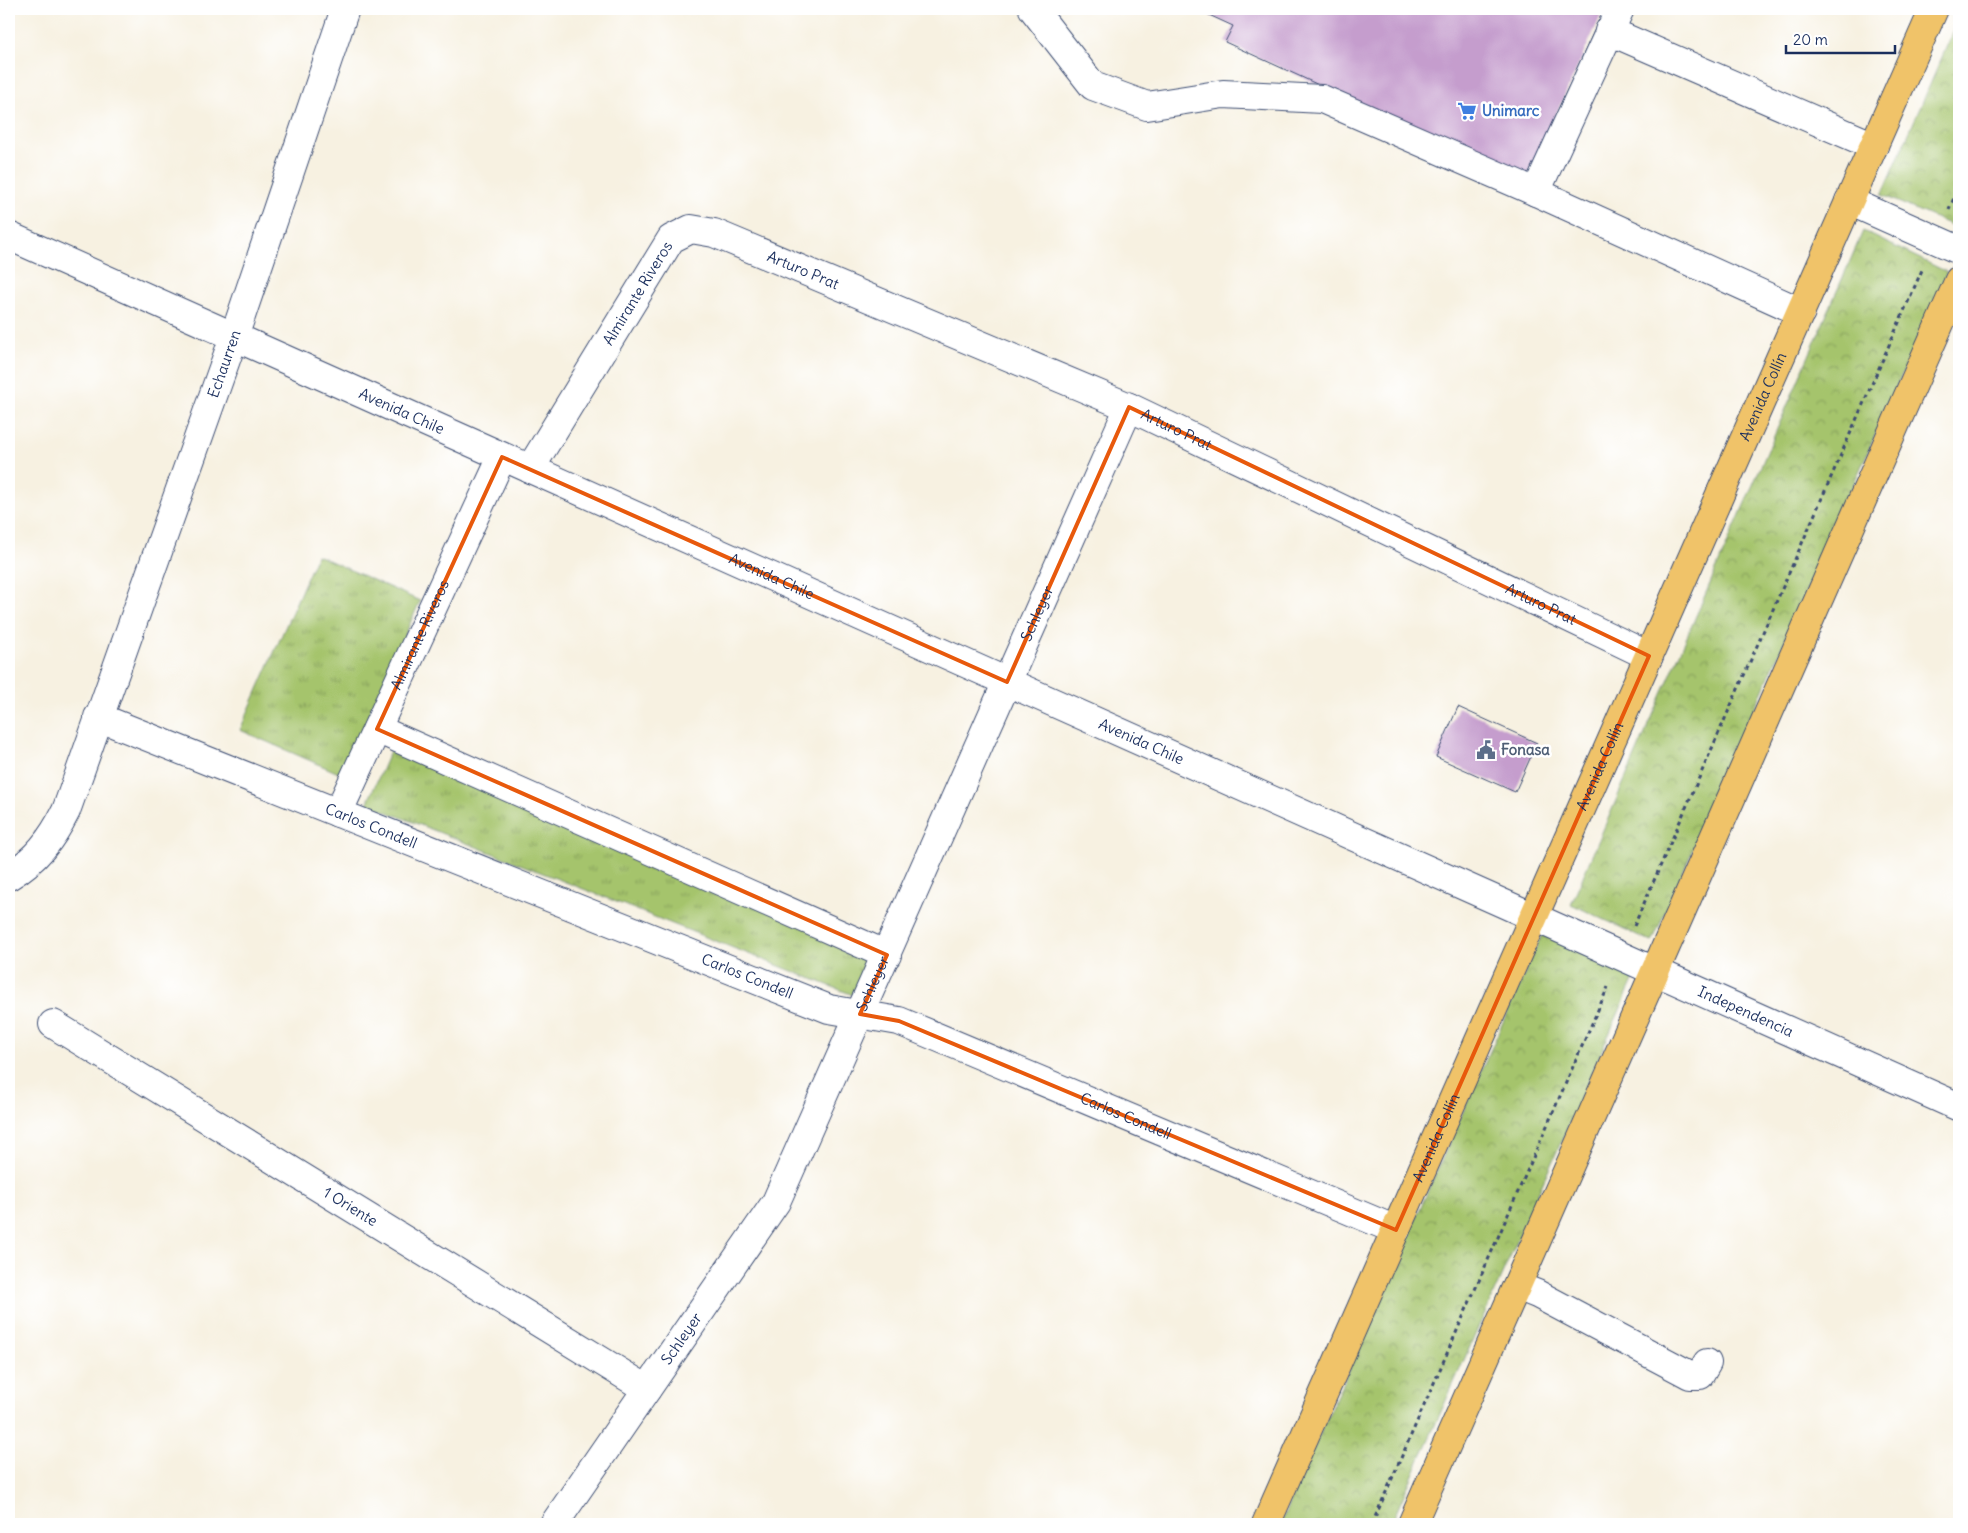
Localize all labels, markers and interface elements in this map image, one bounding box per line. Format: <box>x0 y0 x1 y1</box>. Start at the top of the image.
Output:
scale bar <box>1786 22 1894 54</box>
text: 20 m <box>1793 30 1828 49</box>
supermarket icon: Unimarc <box>1456 100 1478 122</box>
place label: Unimarc <box>1482 101 1540 120</box>
street label: Almirante Riveros <box>598 237 676 349</box>
street label: Arturo Prat <box>764 246 842 293</box>
street label: Echaurren <box>203 327 245 400</box>
street label: Avenida Collín <box>1735 349 1791 444</box>
street label: Avenida Chile <box>356 384 447 438</box>
street label: Arturo Prat <box>1138 404 1215 454</box>
street label: Avenida Chile <box>726 549 817 603</box>
street label: Almirante Riveros <box>386 577 453 693</box>
street label: Arturo Prat <box>1502 579 1579 629</box>
street label: Schleyer <box>1016 583 1057 644</box>
street label: Avenida Chile <box>1096 714 1187 769</box>
street label: Avenida Collín <box>1572 719 1628 813</box>
public building icon: Fonasa <box>1475 739 1497 761</box>
place label: Fonasa <box>1501 740 1550 759</box>
street label: Carlos Condell <box>323 799 420 852</box>
street label: Carlos Condell <box>699 949 796 1003</box>
street label: Schleyer <box>852 953 893 1014</box>
street label: Independencia <box>1695 982 1797 1041</box>
street label: Carlos Condell <box>1077 1088 1174 1143</box>
street label: Avenida Collín <box>1408 1090 1464 1185</box>
street label: 1 Oriente <box>320 1182 381 1230</box>
street label: Schleyer <box>657 1309 706 1368</box>

